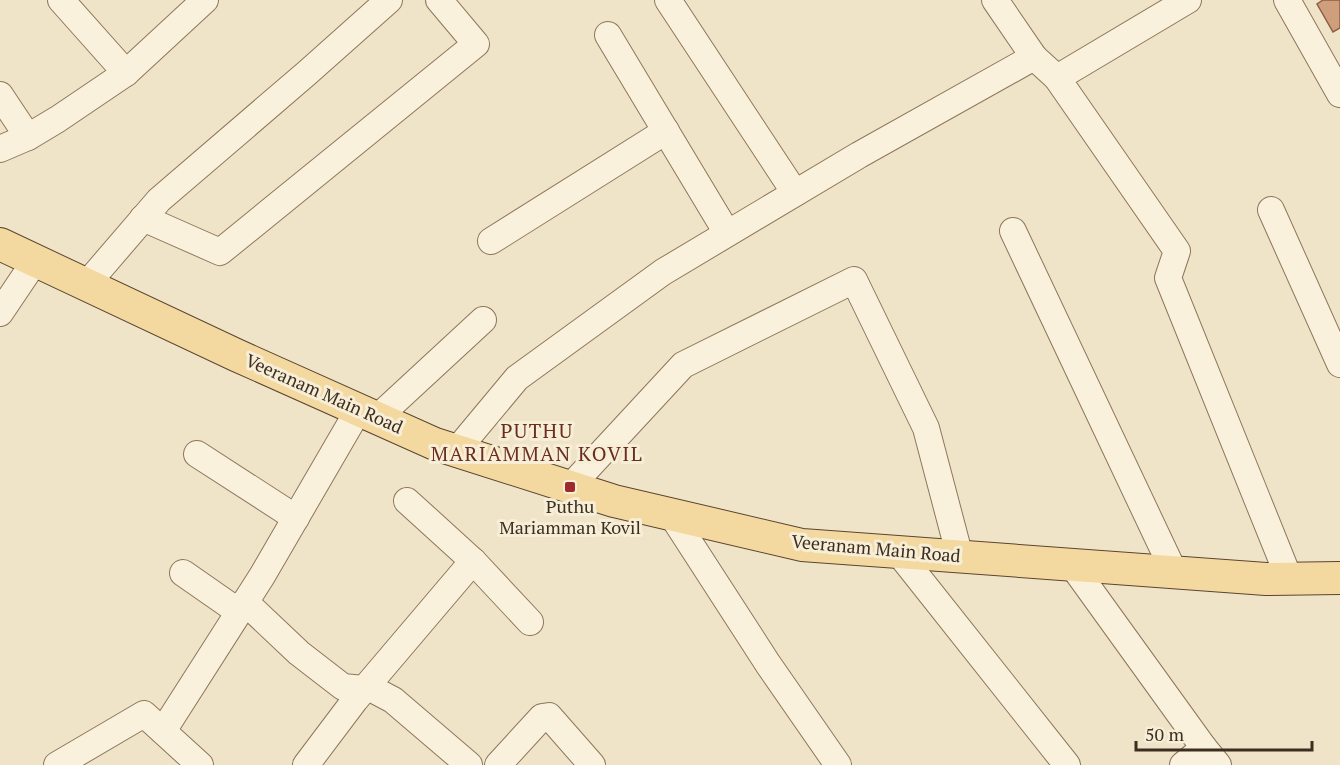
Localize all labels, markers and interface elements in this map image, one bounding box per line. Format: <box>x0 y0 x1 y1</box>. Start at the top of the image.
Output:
street label: Veeranam Main Road <box>242 348 407 439</box>
district label: PUTHU MARIAMMAN KOVIL <box>431 417 643 467</box>
marker: Puthu Mariamman Kovil <box>563 480 577 494</box>
place label: Puthu Mariamman Kovil <box>499 494 641 539</box>
street label: Veeranam Main Road <box>790 529 962 567</box>
scale bar <box>1136 714 1312 752</box>
text: 50 m <box>1145 722 1185 746</box>

